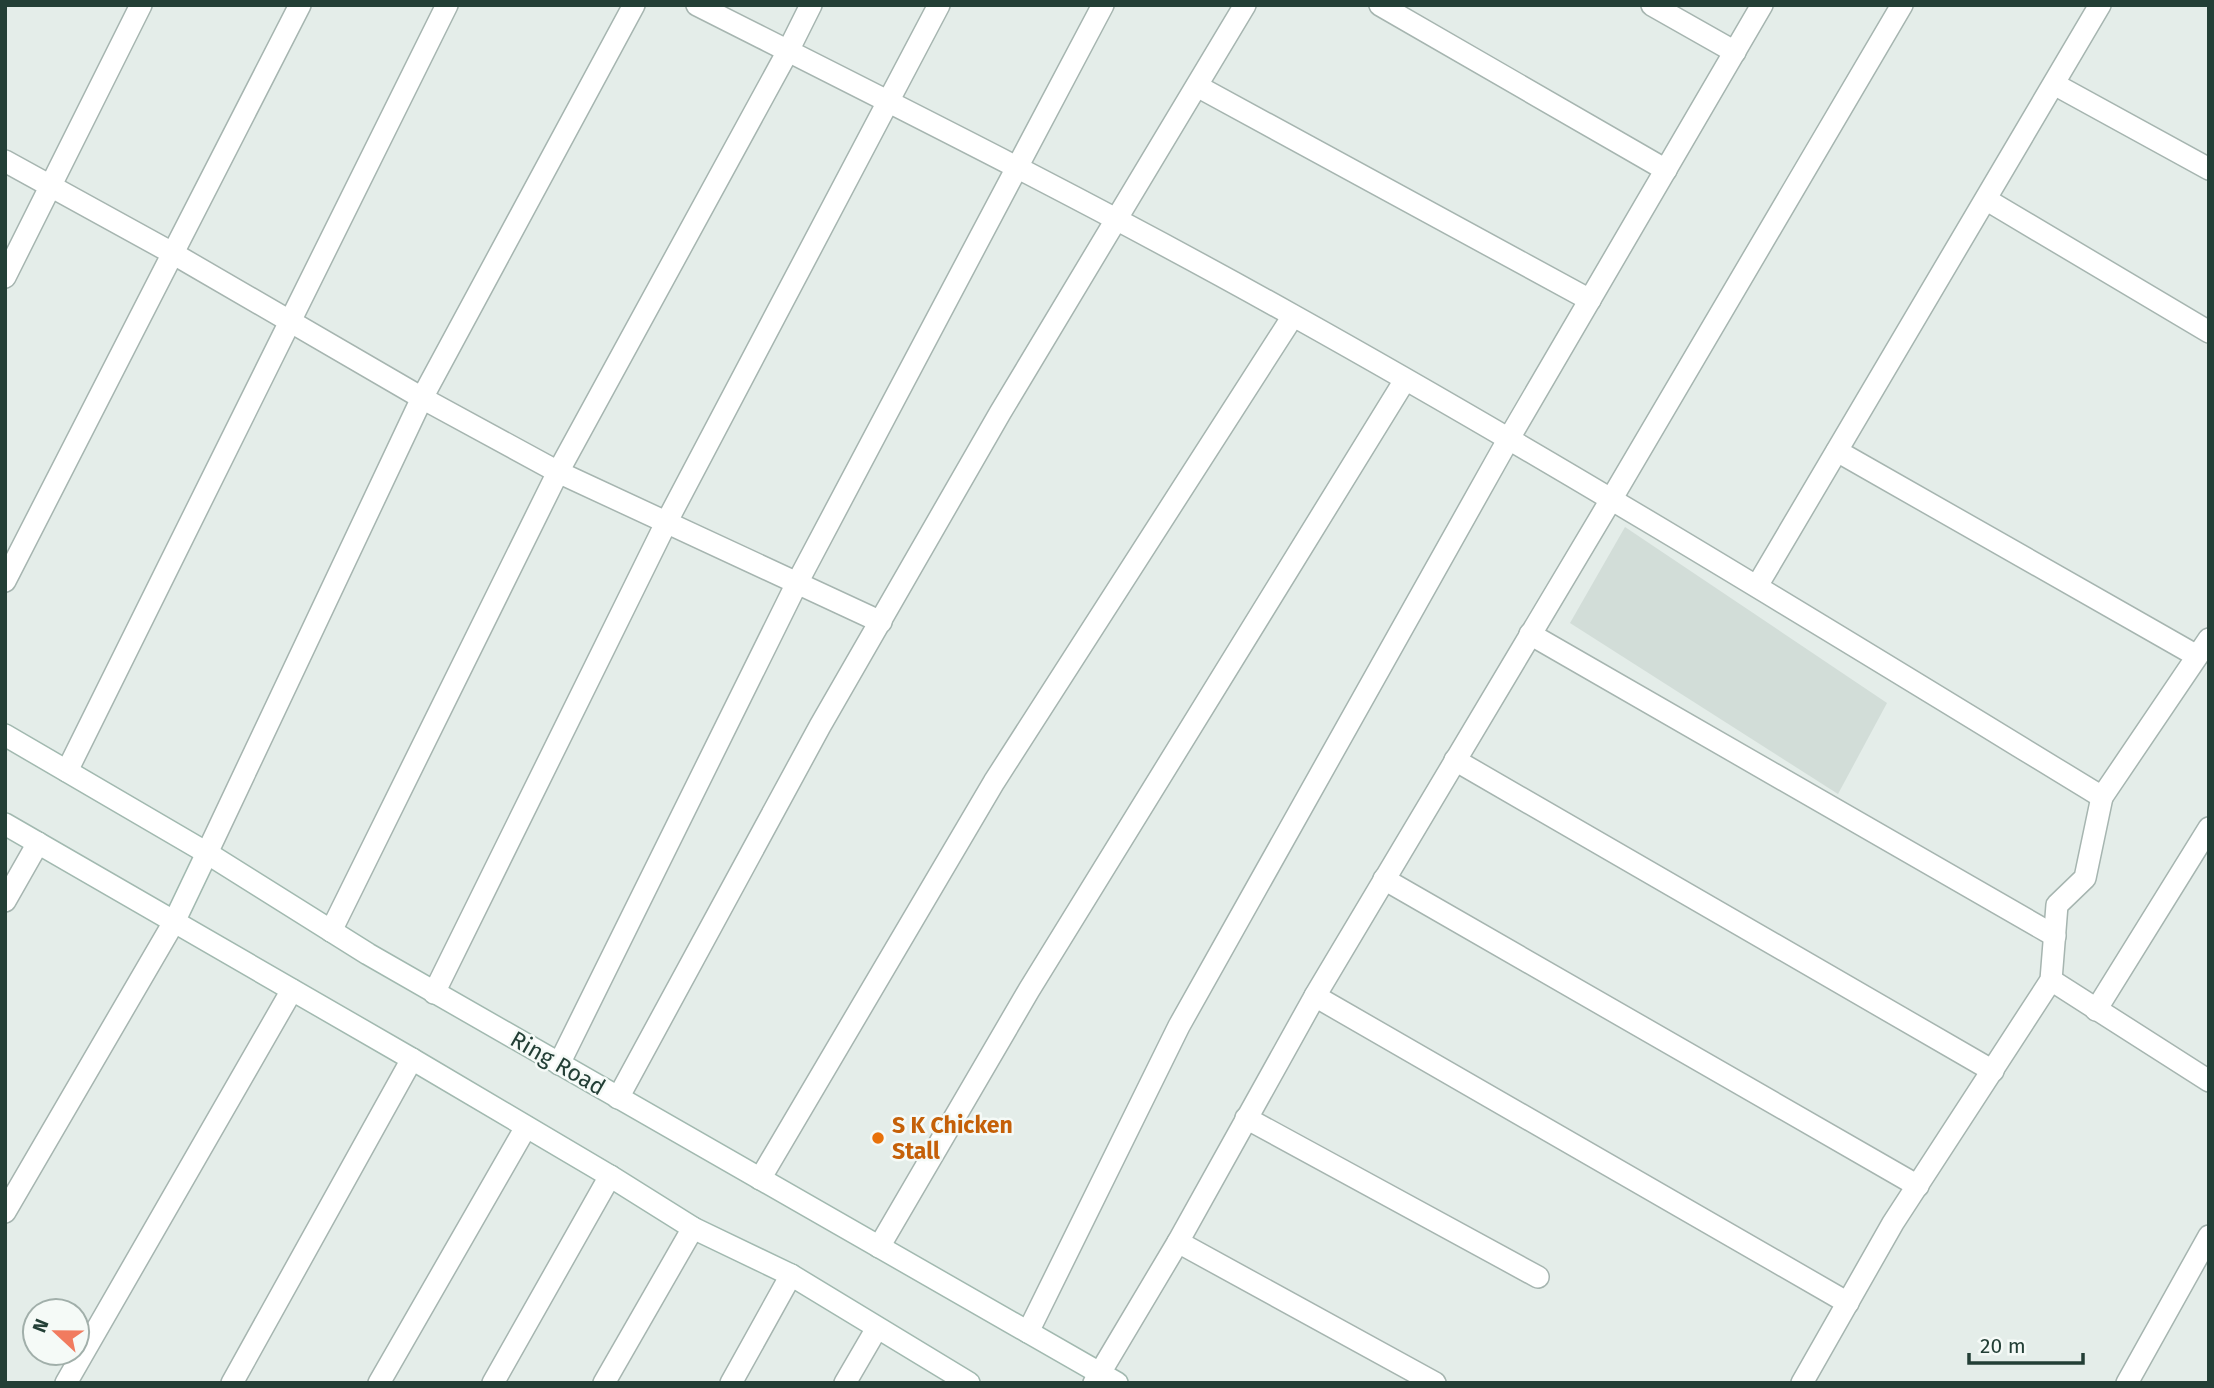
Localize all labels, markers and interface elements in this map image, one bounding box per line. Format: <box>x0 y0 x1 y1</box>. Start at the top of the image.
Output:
street label: Ring Road <box>506 1025 610 1101</box>
place label: S K Chicken Stall <box>892 1111 1013 1165</box>
marker: S K Chicken Stall <box>870 1130 886 1146</box>
north arrow <box>21 1297 91 1367</box>
text: N <box>28 1316 54 1336</box>
scale bar <box>1969 1322 2083 1366</box>
text: 20 m <box>1980 1333 2026 1359</box>

